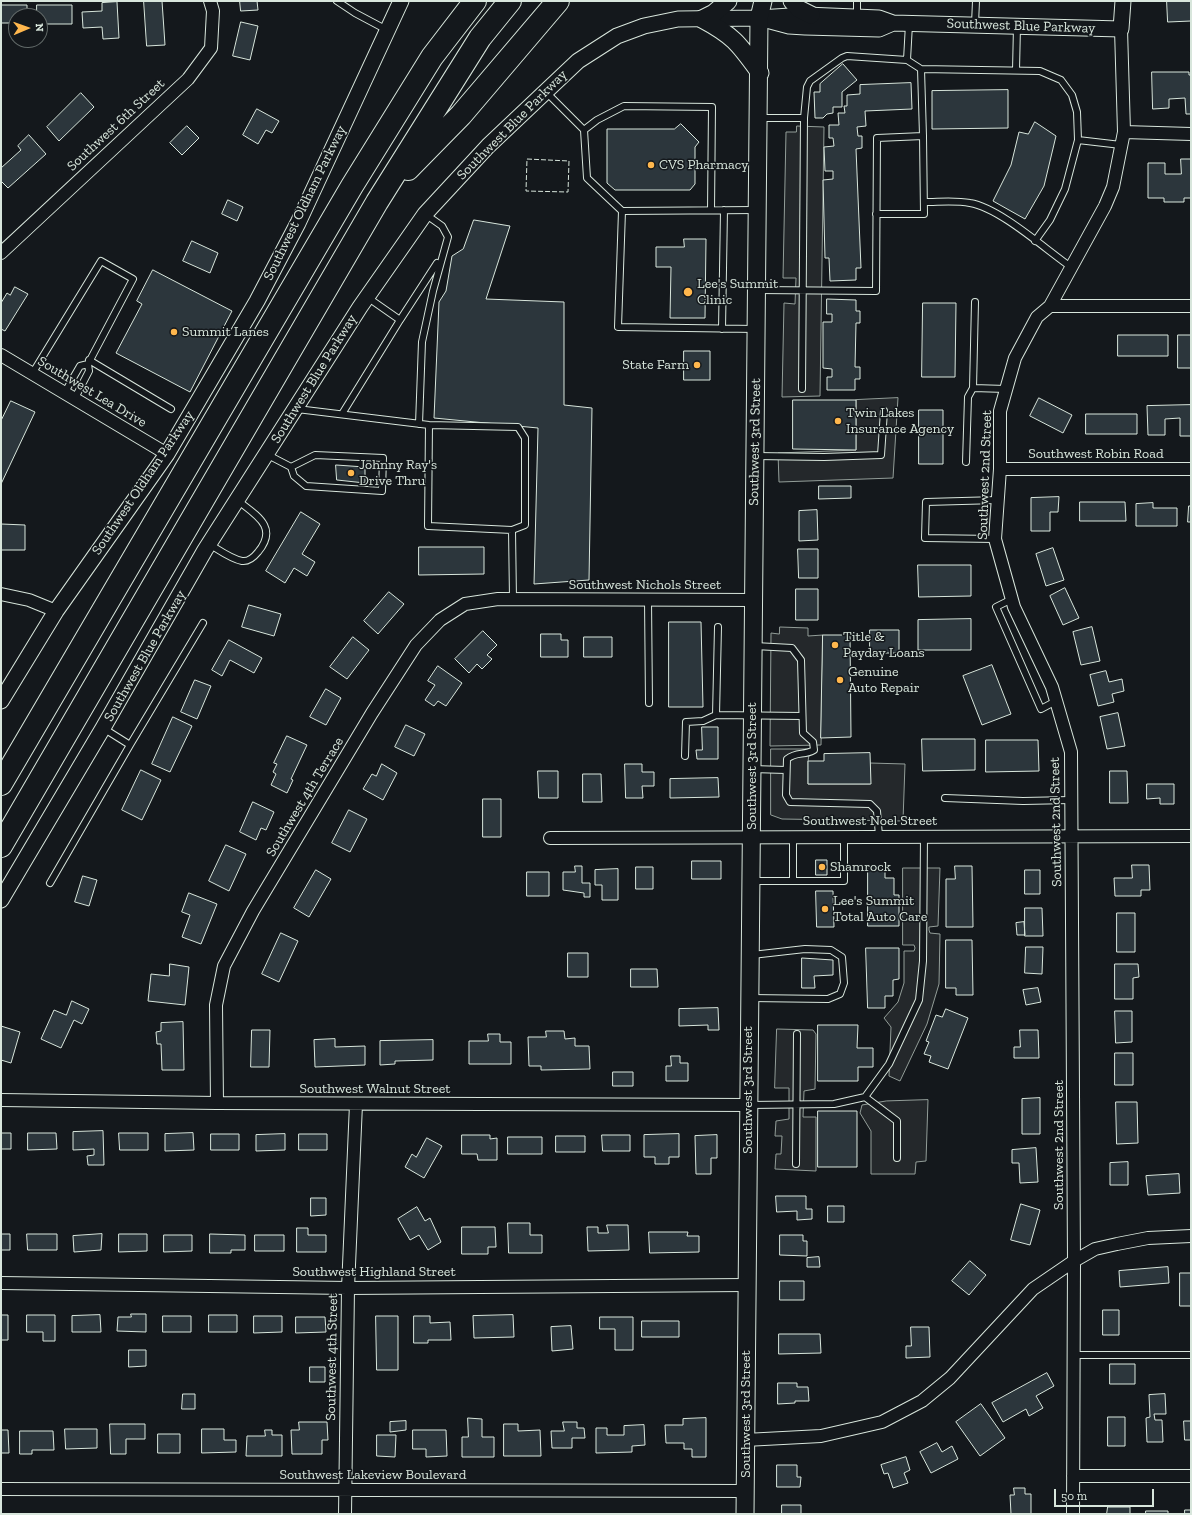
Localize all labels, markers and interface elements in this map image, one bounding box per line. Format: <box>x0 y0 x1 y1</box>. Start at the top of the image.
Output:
north arrow <box>8 8 48 48</box>
street label: Southwest Blue Parkway <box>946 15 1096 37</box>
text: N <box>33 23 46 32</box>
street label: Southwest Blue Parkway <box>453 66 571 184</box>
street label: Southwest 6th Street <box>64 75 168 175</box>
street label: Southwest Oldham Parkway <box>260 123 350 283</box>
place label: CVS Pharmacy <box>659 157 748 173</box>
marker: CVS Pharmacy <box>646 160 656 170</box>
place label: Lee's Summit Clinic <box>697 276 778 308</box>
marker: Lee's Summit Clinic <box>682 286 694 298</box>
street label: Southwest Blue Parkway <box>267 311 361 447</box>
place label: Summit Lanes <box>182 324 269 340</box>
marker: Summit Lanes <box>169 327 179 337</box>
street label: Southwest Lea Drive <box>35 353 149 431</box>
place label: State Farm <box>622 357 689 373</box>
marker: State Farm <box>692 360 702 370</box>
street label: Southwest 3rd Street <box>745 378 765 506</box>
place label: Twin Lakes Insurance Agency <box>846 405 954 438</box>
street label: Southwest Oldham Parkway <box>88 408 198 558</box>
street label: Southwest 2nd Street <box>974 410 996 540</box>
marker: Twin Lakes Insurance Agency <box>833 416 843 426</box>
street label: Southwest Robin Road <box>1028 446 1164 462</box>
place label: Johnny Ray's Drive Thru <box>359 457 437 490</box>
marker: Johnny Ray's Drive Thru <box>346 468 356 478</box>
street label: Southwest Nichols Street <box>569 577 721 593</box>
street label: Southwest Blue Parkway <box>101 587 189 725</box>
place label: Title & Payday Loans <box>843 629 925 662</box>
marker: Title & Payday Loans <box>830 640 840 650</box>
place label: Genuine Auto Repair <box>848 664 920 696</box>
marker: Genuine Auto Repair <box>835 675 845 685</box>
street label: Southwest 3rd Street <box>744 702 760 830</box>
street label: Southwest 4th Terrace <box>263 734 347 860</box>
street label: Southwest 2nd Street <box>1046 757 1066 887</box>
street label: Southwest Noel Street <box>803 813 937 829</box>
place label: Shamrock <box>830 859 891 875</box>
marker: Shamrock <box>817 862 827 872</box>
place label: Lee's Summit Total Auto Care <box>833 893 927 926</box>
marker: Lee's Summit Total Auto Care <box>820 904 830 914</box>
street label: Southwest 3rd Street <box>740 1026 756 1154</box>
street label: Southwest 2nd Street <box>1051 1080 1067 1210</box>
street label: Southwest Walnut Street <box>299 1081 451 1097</box>
street label: Southwest Highland Street <box>292 1264 456 1280</box>
street label: Southwest 4th Street <box>322 1293 342 1421</box>
street label: Southwest 3rd Street <box>738 1350 754 1478</box>
street label: Southwest Lakeview Boulevard <box>279 1467 467 1483</box>
scale bar <box>1056 1481 1156 1507</box>
text: 50 m <box>1061 1489 1087 1503</box>

